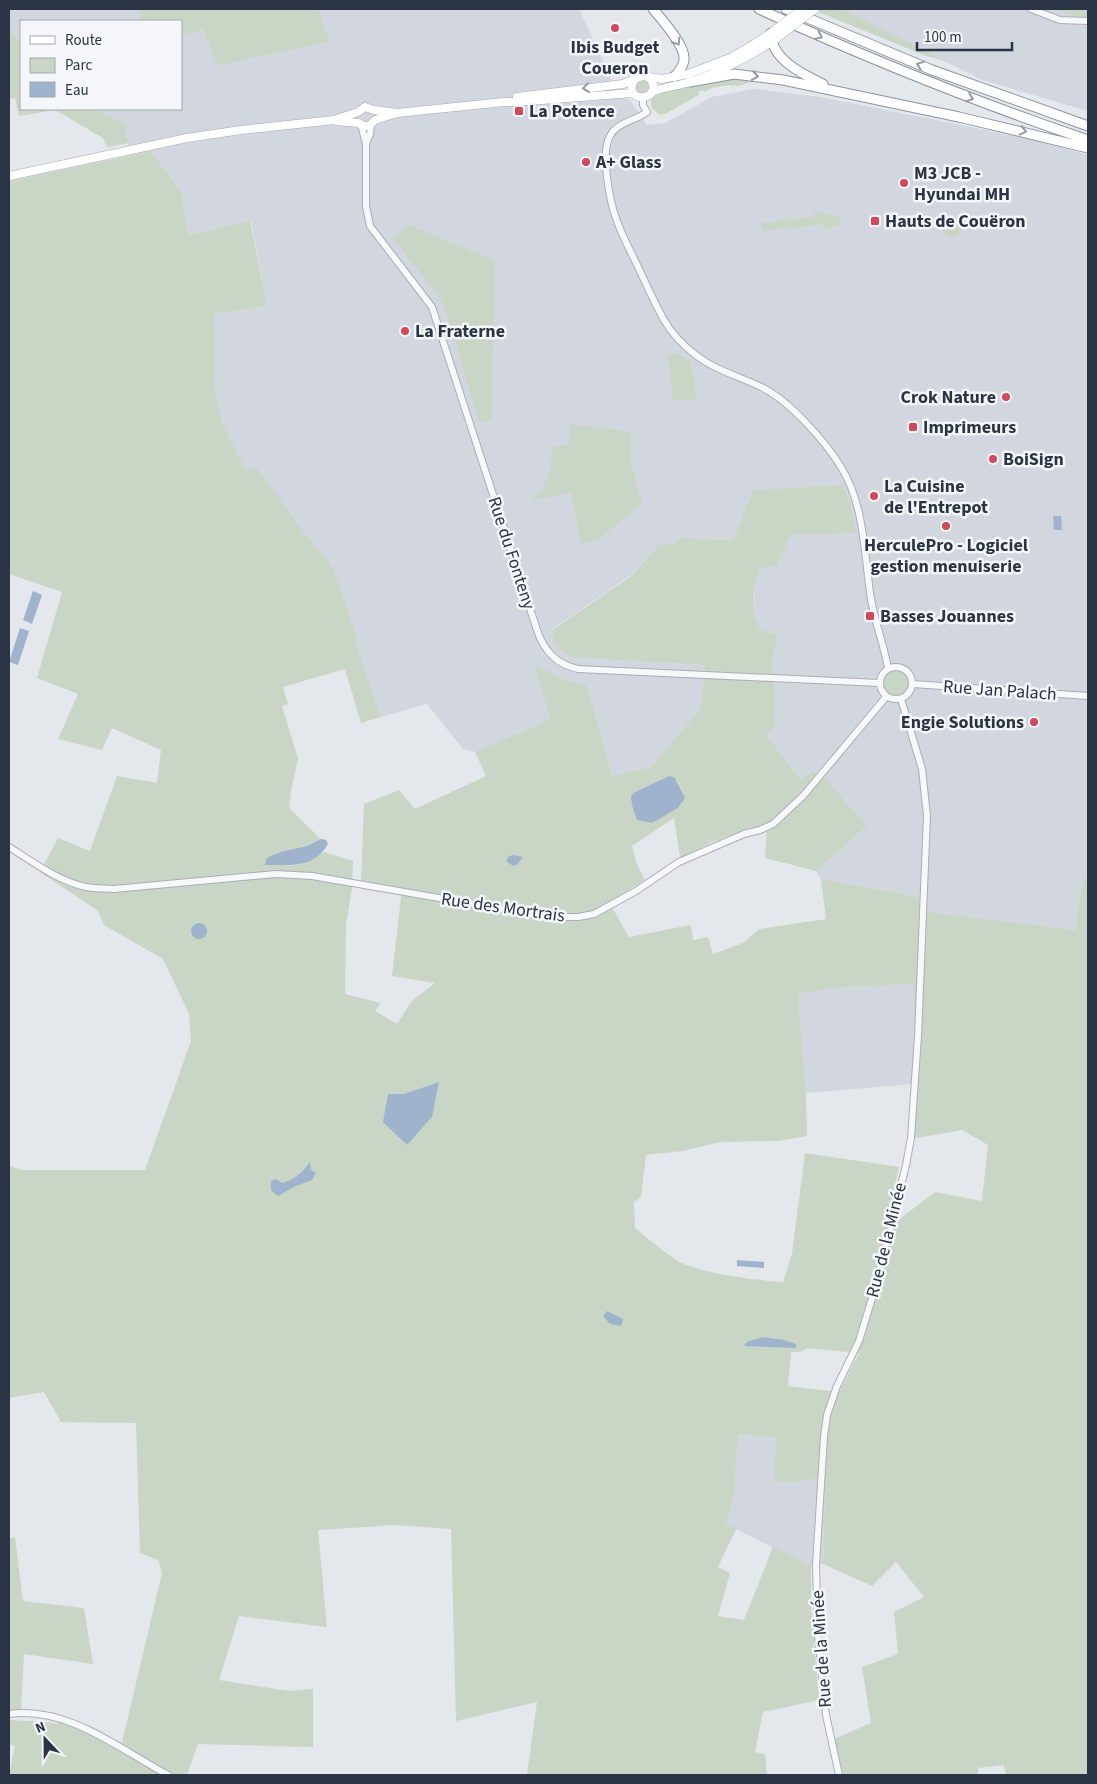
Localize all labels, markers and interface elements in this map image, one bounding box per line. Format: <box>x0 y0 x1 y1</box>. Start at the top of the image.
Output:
legend <box>20 20 182 110</box>
scale bar <box>917 20 1012 52</box>
marker: Ibis Budget Coueron <box>609 22 621 34</box>
text: 100 m <box>924 27 962 48</box>
text: Route <box>65 30 102 51</box>
one-way arrow <box>814 30 823 41</box>
place label: Ibis Budget Coueron <box>570 35 660 81</box>
one-way arrow <box>671 36 680 45</box>
text: Parc <box>65 55 92 76</box>
one-way arrow <box>916 60 924 70</box>
one-way arrow <box>751 70 759 80</box>
text: Eau <box>65 80 89 101</box>
one-way arrow <box>582 83 590 93</box>
one-way arrow <box>965 92 973 102</box>
place label: La Potence <box>529 99 615 124</box>
marker: La Potence <box>513 105 525 117</box>
one-way arrow <box>1019 125 1028 136</box>
place label: A+ Glass <box>595 150 662 175</box>
marker: A+ Glass <box>580 156 592 168</box>
place label: M3 JCB - Hyundai MH <box>914 161 1010 207</box>
marker: M3 JCB - Hyundai MH <box>898 177 910 189</box>
place label: Hauts de Couëron <box>885 209 1026 234</box>
marker: Hauts de Couëron <box>869 215 881 227</box>
place label: La Fraterne <box>415 319 505 344</box>
marker: La Fraterne <box>399 325 411 337</box>
place label: Crok Nature <box>901 385 996 410</box>
marker: Crok Nature <box>1000 391 1012 403</box>
place label: Imprimeurs <box>923 415 1016 440</box>
marker: Imprimeurs <box>907 421 919 433</box>
place label: BoiSign <box>1003 447 1064 472</box>
marker: BoiSign <box>987 453 999 465</box>
place label: La Cuisine de l'Entrepot <box>884 474 988 520</box>
marker: La Cuisine de l'Entrepot <box>868 490 880 502</box>
street label: Rue du Fonteny <box>482 494 542 613</box>
marker: HerculePro - Logiciel gestion menuiserie <box>940 520 952 532</box>
place label: HerculePro - Logiciel gestion menuiserie <box>864 533 1028 579</box>
place label: Basses Jouannes <box>880 604 1014 629</box>
marker: Basses Jouannes <box>864 610 876 622</box>
street label: Rue Jan Palach <box>942 674 1058 707</box>
place label: Engie Solutions <box>901 710 1024 735</box>
marker: Engie Solutions <box>1028 716 1040 728</box>
street label: Rue des Mortrais <box>439 886 566 929</box>
street label: Rue de la Minée <box>860 1180 913 1300</box>
street label: Rue de la Minée <box>805 1589 838 1708</box>
north arrow <box>20 1714 70 1764</box>
text: N <box>32 1717 49 1739</box>

